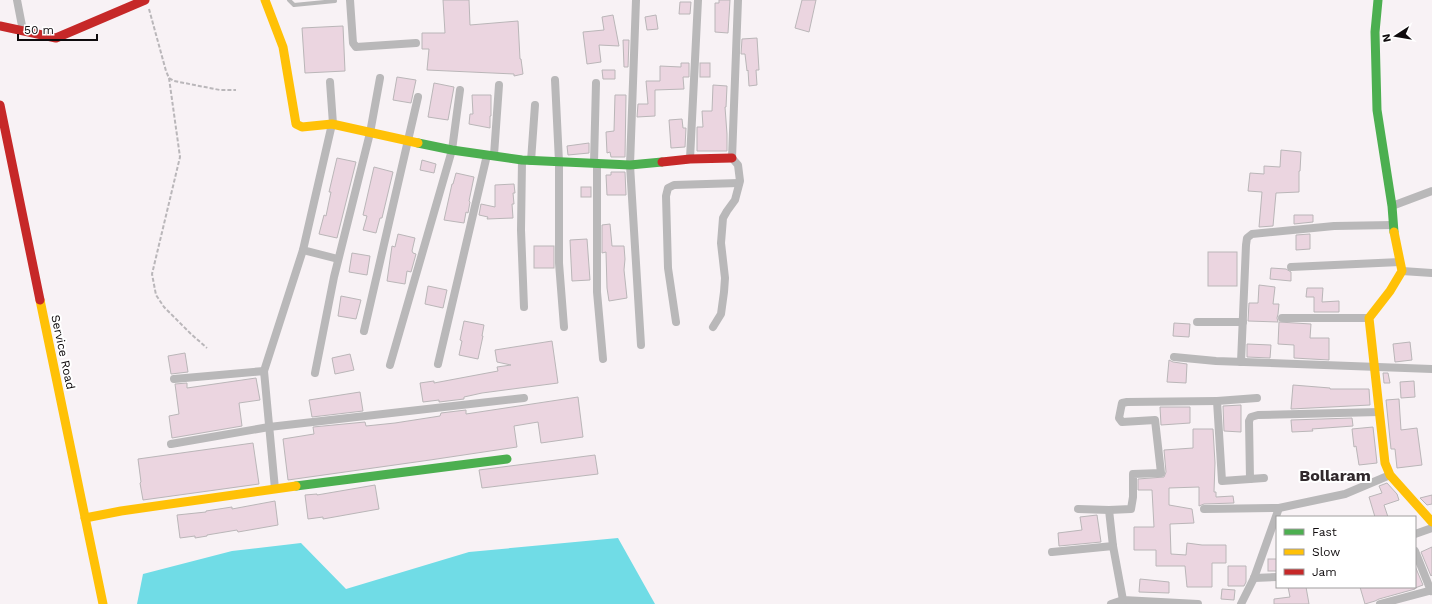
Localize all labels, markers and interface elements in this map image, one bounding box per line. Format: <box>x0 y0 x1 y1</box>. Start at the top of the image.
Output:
scale bar <box>18 16 97 42</box>
north arrow <box>1376 16 1416 56</box>
text: 50 m <box>24 23 54 37</box>
text: N <box>1380 33 1394 43</box>
street label: Service Road <box>48 313 78 391</box>
district label: Bollaram <box>1299 466 1371 485</box>
legend <box>1276 516 1416 588</box>
text: Fast <box>1312 525 1337 539</box>
text: Slow <box>1312 545 1340 559</box>
text: Jam <box>1312 565 1337 579</box>

